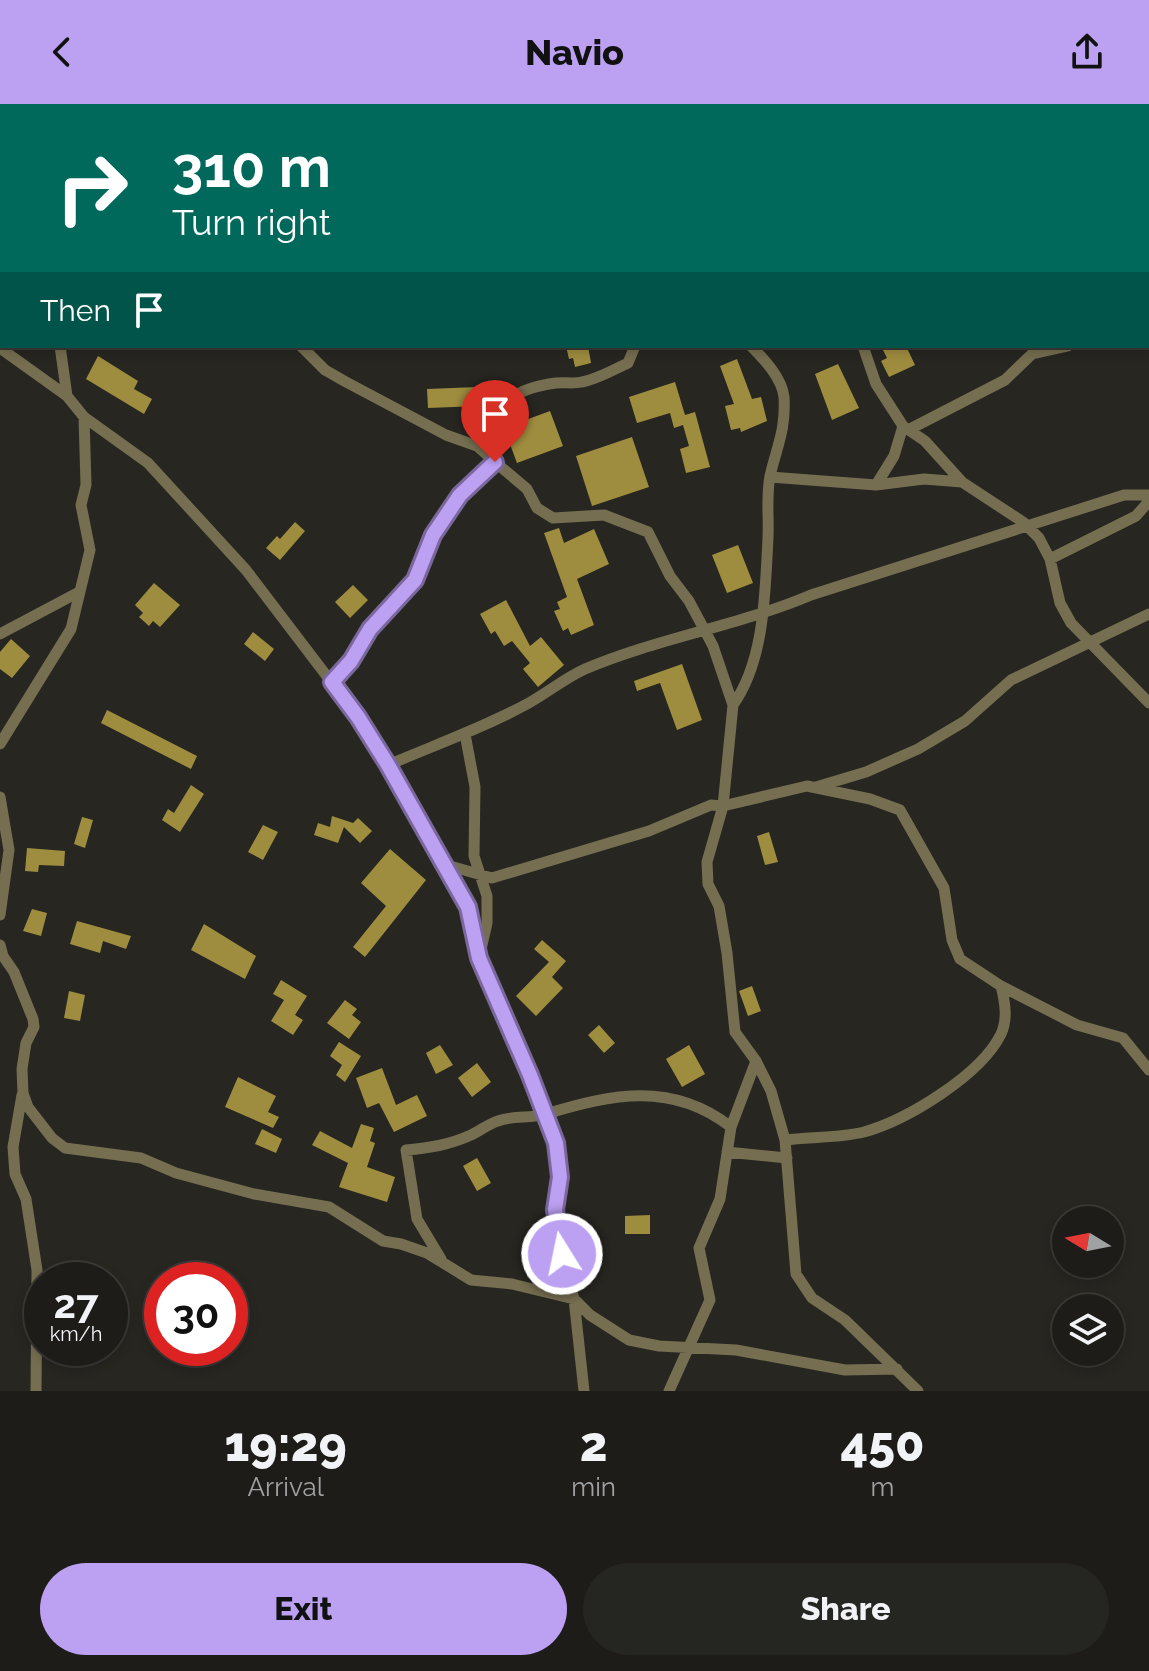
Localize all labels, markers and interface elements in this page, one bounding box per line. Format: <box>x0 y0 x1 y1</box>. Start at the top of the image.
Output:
icon: back <box>40 30 84 74</box>
icon: share <box>1065 30 1109 74</box>
text: Navio <box>525 31 624 73</box>
text: 310 m <box>172 134 331 200</box>
icon: right <box>40 136 144 240</box>
text: Turn right <box>172 201 331 243</box>
icon: arrive <box>127 288 171 332</box>
text: Then <box>40 293 111 328</box>
pin <box>461 380 529 462</box>
icon: arrive <box>473 392 517 436</box>
north arrow <box>1052 1206 1124 1278</box>
map controls <box>1052 1206 1124 1366</box>
position arrow <box>520 1212 604 1296</box>
speed limit sign: 30 <box>144 1262 248 1366</box>
text: 27 <box>53 1280 98 1327</box>
button: layers <box>1052 1294 1124 1366</box>
text: km/h <box>50 1322 102 1346</box>
text: 19:29 <box>224 1416 347 1472</box>
text: 2 <box>580 1416 608 1472</box>
text: 450 <box>841 1416 925 1472</box>
text: Arrival <box>248 1472 324 1502</box>
text: min <box>571 1472 616 1502</box>
text: m <box>871 1472 894 1502</box>
button: Exit <box>40 1563 567 1655</box>
button: Share <box>583 1563 1109 1655</box>

